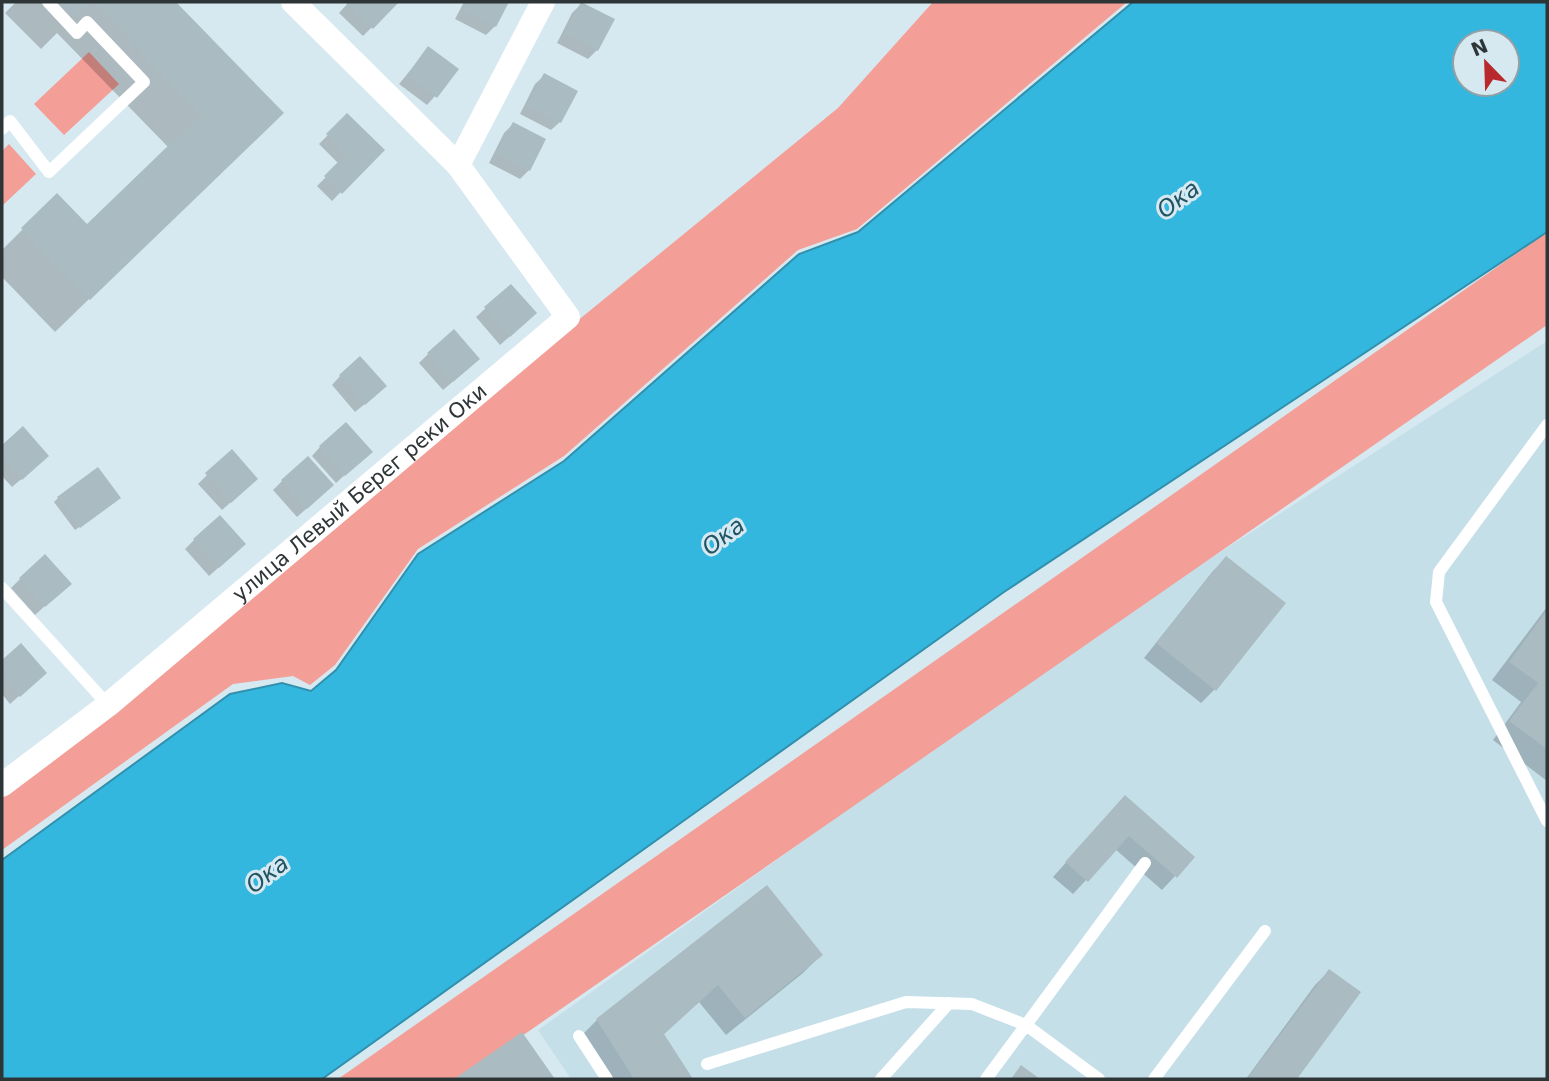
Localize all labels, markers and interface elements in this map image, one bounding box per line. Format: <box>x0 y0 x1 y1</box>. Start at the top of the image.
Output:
north arrow <box>1451 28 1521 98</box>
text: N <box>1468 34 1491 61</box>
water label: Ока <box>1152 175 1204 223</box>
street label: улица Левый Берег реки Оки <box>228 379 492 607</box>
water label: Ока <box>697 512 749 560</box>
water label: Ока <box>241 850 293 898</box>

